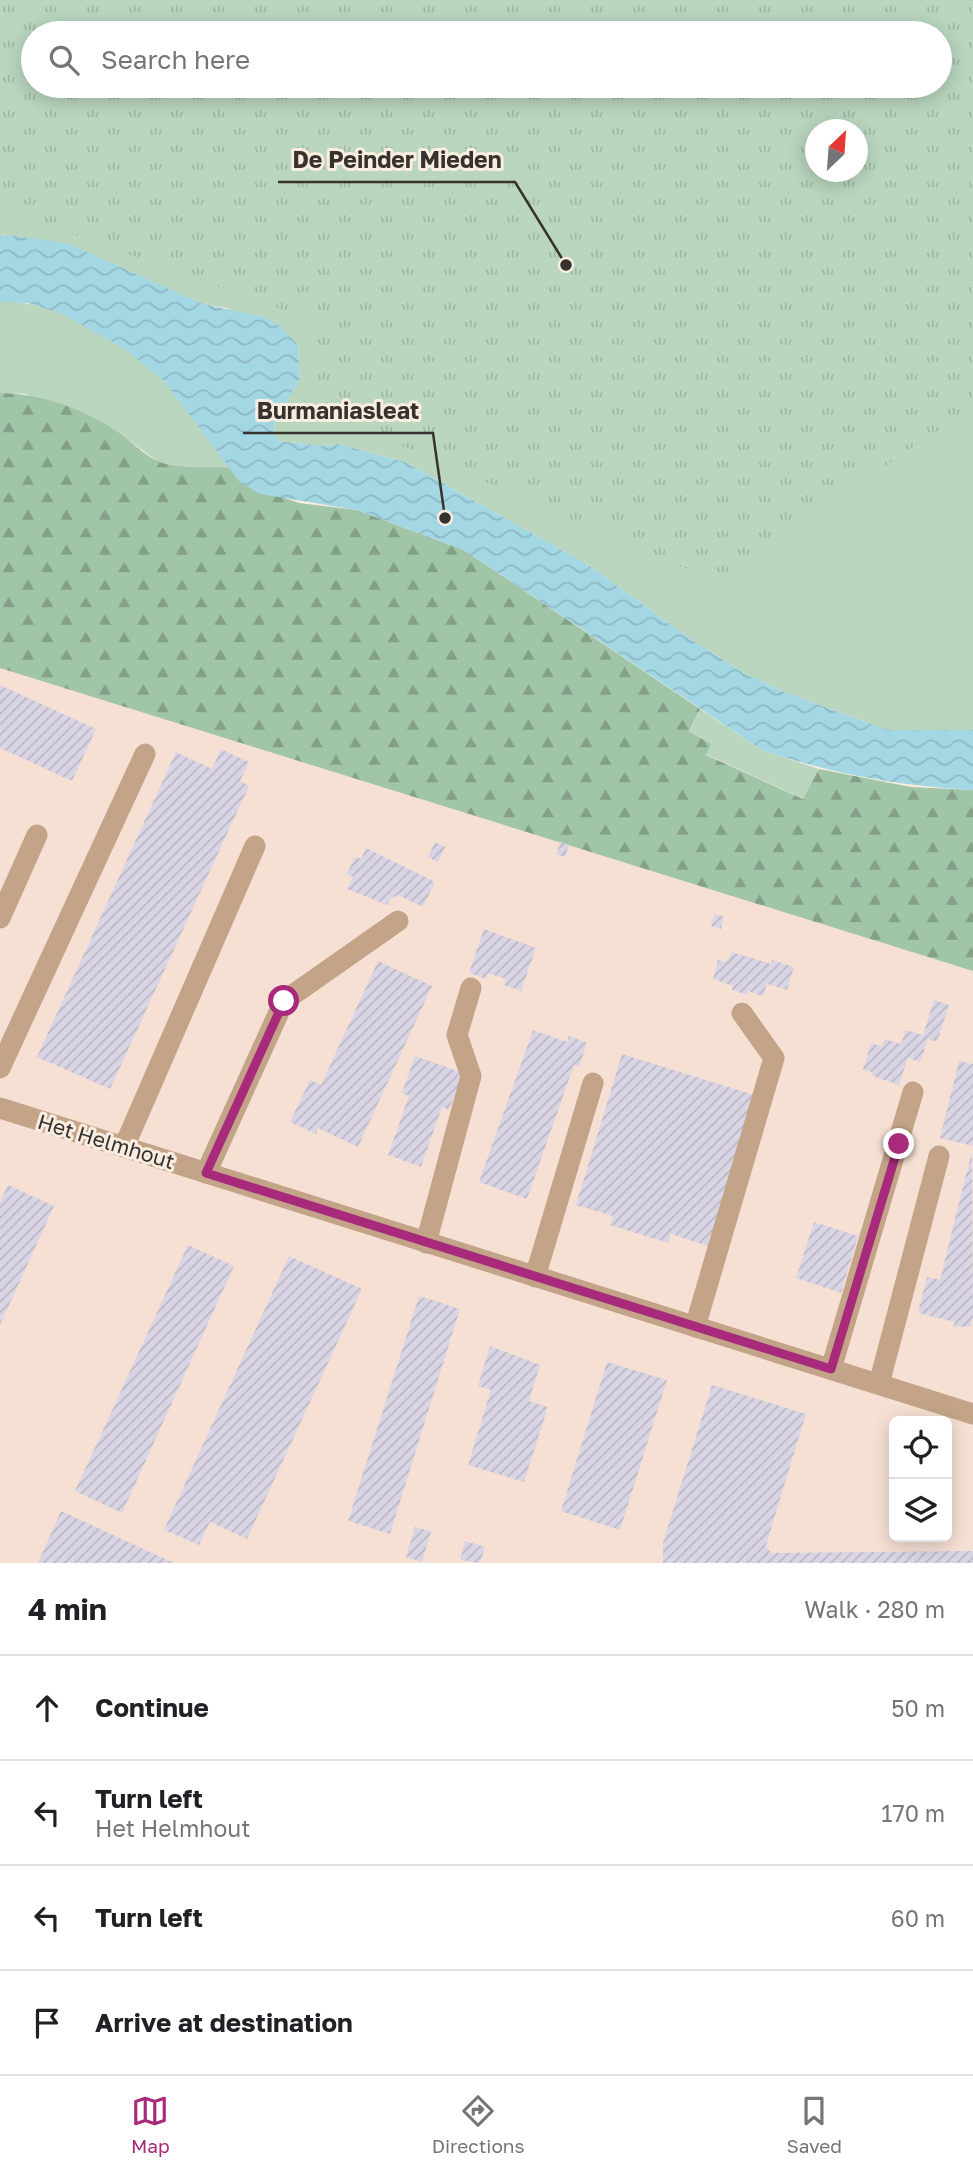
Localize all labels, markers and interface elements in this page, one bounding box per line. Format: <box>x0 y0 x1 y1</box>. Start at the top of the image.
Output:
search box <box>21 21 952 98</box>
icon: search <box>45 41 83 79</box>
text: Search here <box>101 44 250 75</box>
north arrow <box>805 119 868 182</box>
callout: De Peinder Mieden <box>278 138 515 182</box>
text: De Peinder Mieden <box>292 145 502 173</box>
callout: Burmaniasleat <box>243 389 433 433</box>
text: Burmaniasleat <box>257 396 419 424</box>
route start <box>268 985 299 1016</box>
street label: Het Helmhout <box>35 1108 178 1174</box>
route end <box>883 1128 914 1159</box>
map controls <box>889 1416 952 1542</box>
button: locate <box>889 1416 952 1479</box>
button: layers <box>889 1479 952 1542</box>
text: 4 min <box>28 1591 107 1627</box>
text: Walk · 280 m <box>804 1595 945 1623</box>
icon: ahead <box>28 1689 66 1727</box>
text: Continue <box>95 1692 209 1723</box>
text: 50 m <box>891 1694 945 1722</box>
text: Turn left <box>95 1783 203 1814</box>
icon: left <box>28 1794 66 1832</box>
text: 170 m <box>881 1799 945 1827</box>
text: Het Helmhout <box>95 1814 250 1842</box>
icon: left <box>28 1899 66 1937</box>
text: Turn left <box>95 1902 203 1933</box>
text: 60 m <box>891 1904 945 1932</box>
icon: arrive <box>28 2004 66 2042</box>
text: Arrive at destination <box>95 2007 353 2038</box>
tab: Map <box>131 2092 170 2157</box>
tab: Directions <box>432 2092 525 2157</box>
tab: Saved <box>787 2092 842 2157</box>

